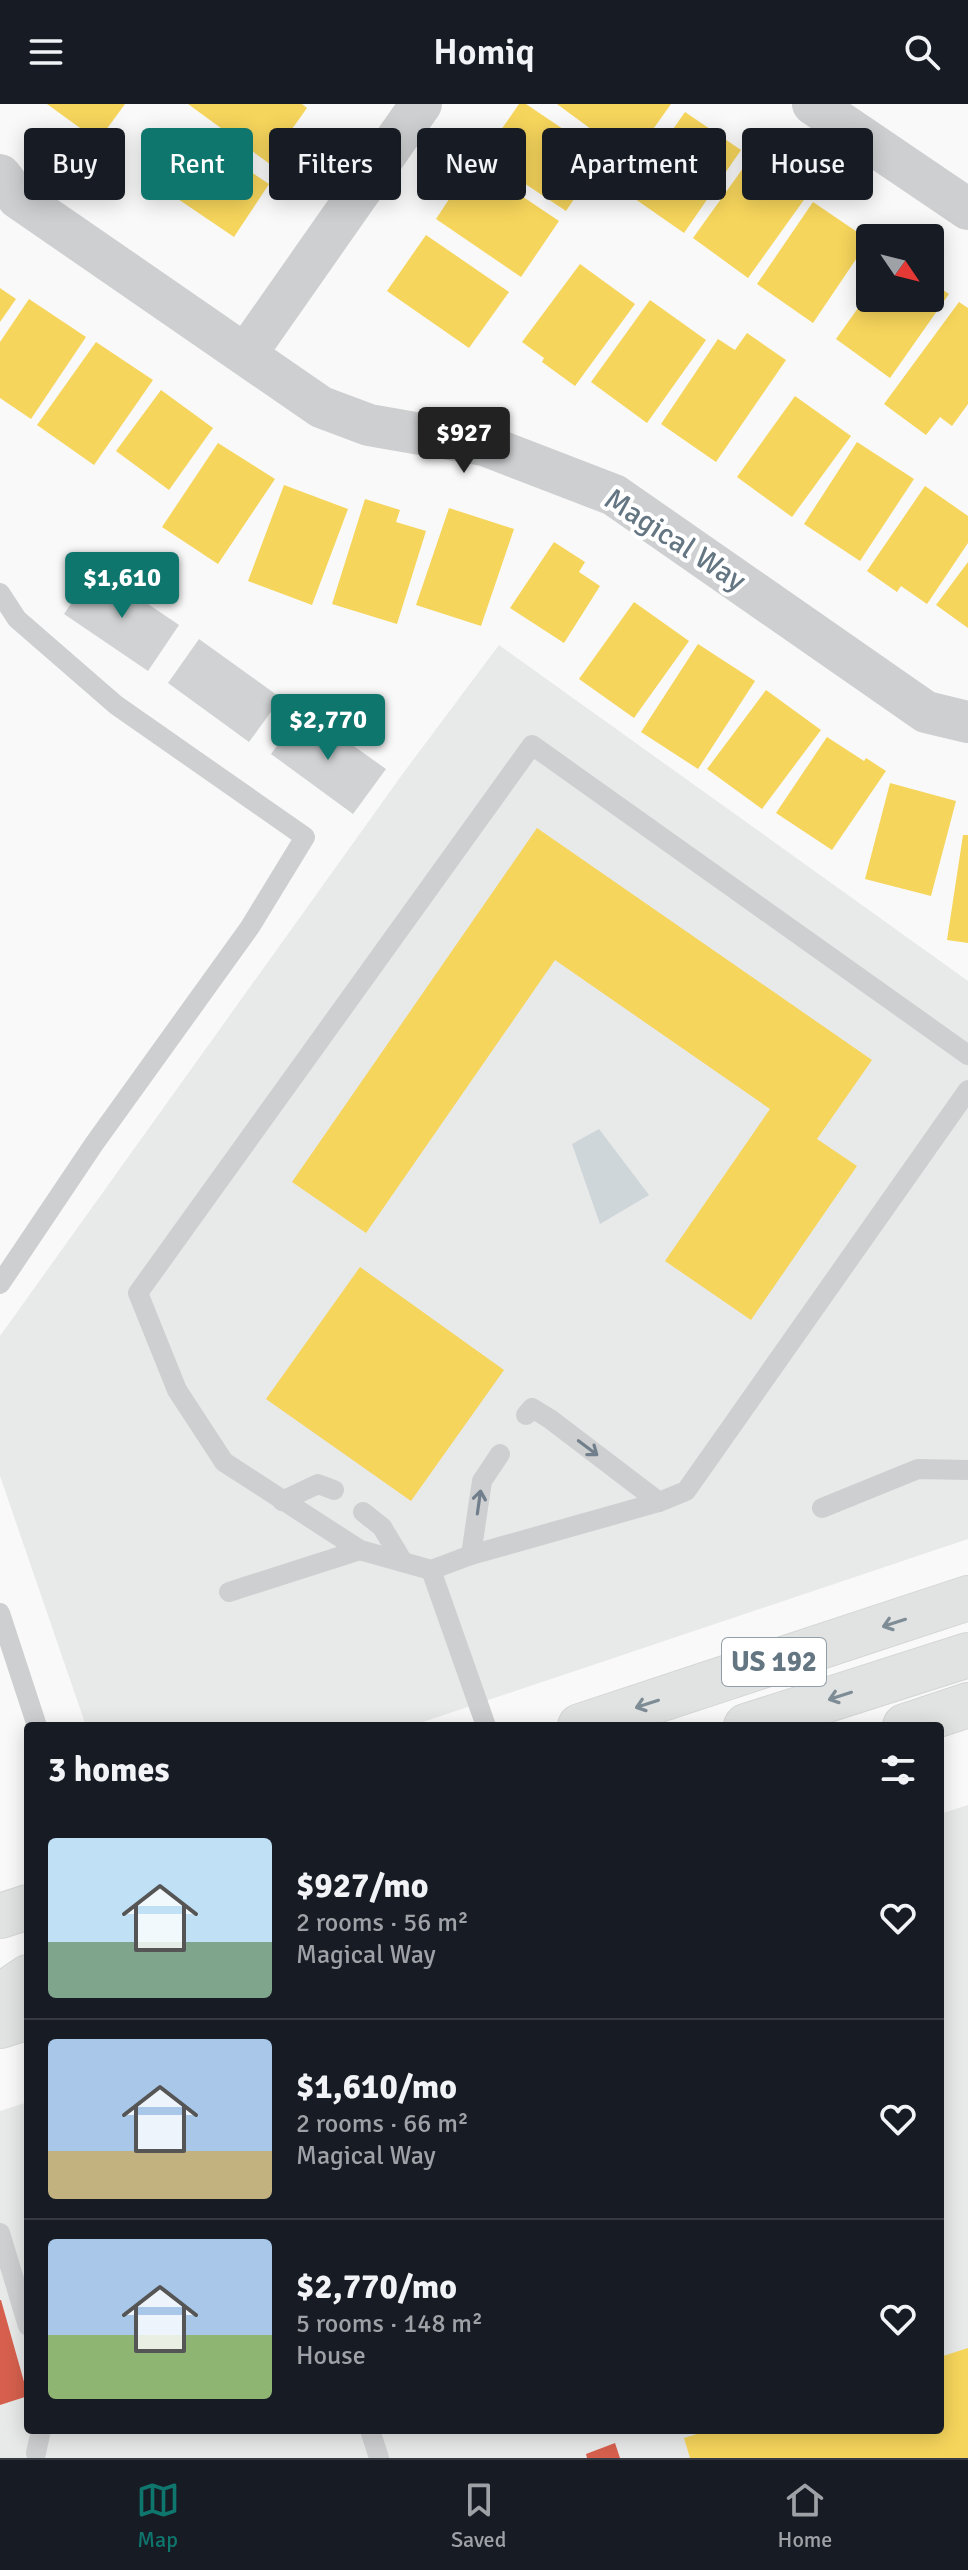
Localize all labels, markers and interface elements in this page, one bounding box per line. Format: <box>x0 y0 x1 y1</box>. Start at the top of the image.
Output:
icon: menu <box>24 30 68 74</box>
text: Homiq <box>433 30 535 75</box>
icon: search <box>900 30 944 74</box>
chip: Buy <box>24 128 125 200</box>
chip: Rent <box>141 128 253 200</box>
chip: Filters <box>269 128 401 200</box>
chip: New <box>417 128 526 200</box>
chip: Apartment <box>542 128 726 200</box>
chip: House <box>742 128 873 200</box>
north arrow <box>856 224 944 312</box>
map controls <box>856 224 944 312</box>
pin: $927 <box>417 407 511 475</box>
text: $927 <box>436 417 492 449</box>
street label: Magical Way <box>597 481 753 599</box>
pin: $1,610 <box>57 552 187 620</box>
text: $1,610 <box>83 562 161 594</box>
pin: $2,770 <box>263 694 393 762</box>
text: $2,770 <box>289 704 367 736</box>
one-way arrow <box>577 1440 598 1457</box>
one-way arrow <box>472 1490 487 1515</box>
one-way arrow <box>882 1616 907 1631</box>
road number: US 192 <box>722 1638 826 1686</box>
one-way arrow <box>828 1689 854 1704</box>
one-way arrow <box>635 1698 660 1712</box>
icon: filters <box>876 1748 920 1792</box>
text: 3 homes <box>48 1749 169 1791</box>
text: $927/mo <box>296 1865 429 1907</box>
icon: home <box>112 1870 208 1966</box>
icon: heart <box>876 1896 920 1940</box>
text: 2 rooms · 56 m² <box>296 1907 469 1939</box>
text: Magical Way <box>296 1939 436 1971</box>
text: $1,610/mo <box>296 2066 457 2108</box>
icon: home <box>112 2071 208 2167</box>
icon: heart <box>876 2097 920 2141</box>
text: 2 rooms · 66 m² <box>296 2108 469 2140</box>
text: Magical Way <box>296 2140 436 2172</box>
text: $2,770/mo <box>296 2266 457 2308</box>
icon: home <box>112 2271 208 2367</box>
icon: heart <box>876 2297 920 2341</box>
text: 5 rooms · 148 m² <box>296 2308 483 2340</box>
text: House <box>296 2340 366 2372</box>
tab: Map <box>136 2478 180 2553</box>
tab: Saved <box>451 2478 506 2553</box>
tab: Home <box>778 2478 832 2553</box>

